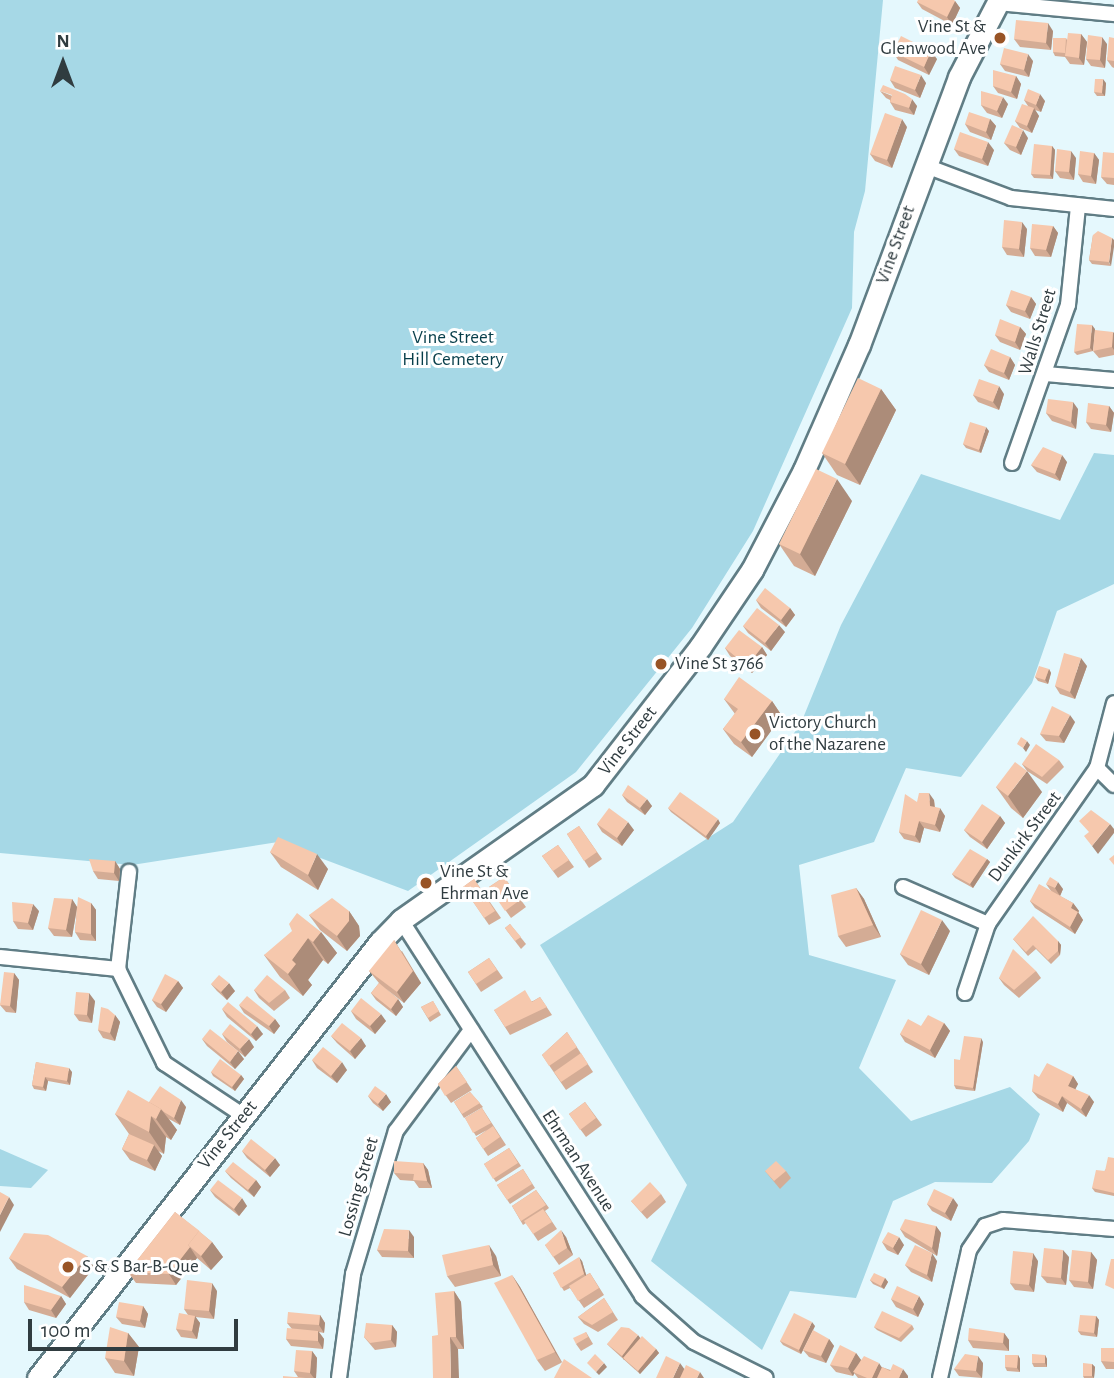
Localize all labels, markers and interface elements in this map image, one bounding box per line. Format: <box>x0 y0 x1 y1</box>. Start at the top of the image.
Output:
place label: Vine St & Glenwood Ave <box>881 16 986 60</box>
north arrow <box>28 28 98 98</box>
marker: Vine St & Glenwood Ave <box>992 30 1008 46</box>
text: N <box>56 32 70 51</box>
street label: Vine Street <box>871 203 921 287</box>
street label: Walls Street <box>1014 286 1062 378</box>
park label: Vine Street Hill Cemetery <box>402 327 504 371</box>
place label: Vine St 3766 <box>675 653 764 675</box>
marker: Vine St 3766 <box>653 656 669 672</box>
street label: Vine Street <box>594 702 662 780</box>
place label: Victory Church of the Nazarene <box>769 712 886 756</box>
marker: Victory Church of the Nazarene <box>747 726 763 742</box>
street label: Dunkirk Street <box>984 787 1066 887</box>
place label: Vine St & Ehrman Ave <box>440 861 529 905</box>
marker: Vine St & Ehrman Ave <box>418 875 434 891</box>
street label: Vine Street <box>193 1096 263 1174</box>
street label: Ehrman Avenue <box>537 1106 619 1216</box>
street label: Lossing Street <box>334 1135 384 1239</box>
place label: S & S Bar-B-Que <box>82 1256 199 1278</box>
marker: S & S Bar-B-Que <box>60 1259 76 1275</box>
scale bar <box>32 1304 242 1348</box>
text: 100 m <box>41 1320 91 1341</box>

